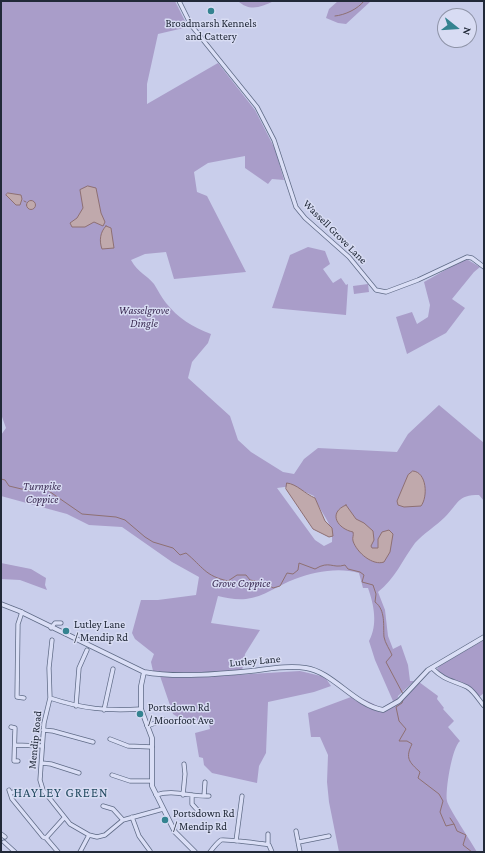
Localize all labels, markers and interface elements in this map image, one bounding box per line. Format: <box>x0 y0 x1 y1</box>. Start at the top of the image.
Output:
marker: Broadmarsh Kennels and Cattery <box>206 6 216 16</box>
north arrow <box>437 8 477 48</box>
place label: Broadmarsh Kennels and Cattery <box>166 17 256 43</box>
text: N <box>461 26 474 37</box>
street label: Wassell Grove Lane <box>300 197 370 267</box>
park label: Wasselgrove Dingle <box>119 304 169 330</box>
park label: Turnpike Coppice <box>23 480 61 506</box>
park label: Grove Coppice <box>212 577 270 591</box>
place label: Lutley Lane / Mendip Rd <box>74 618 128 644</box>
marker: Lutley Lane / Mendip Rd <box>61 626 71 636</box>
street label: Lutley Lane <box>229 652 281 670</box>
place label: Portsdown Rd / Moorfoot Ave <box>148 701 214 727</box>
marker: Portsdown Rd / Moorfoot Ave <box>135 709 145 719</box>
street label: Mendip Road <box>25 710 45 770</box>
district label: HAYLEY GREEN <box>13 785 109 801</box>
place label: Portsdown Rd / Mendip Rd <box>173 807 235 833</box>
marker: Portsdown Rd / Mendip Rd <box>160 815 170 825</box>

